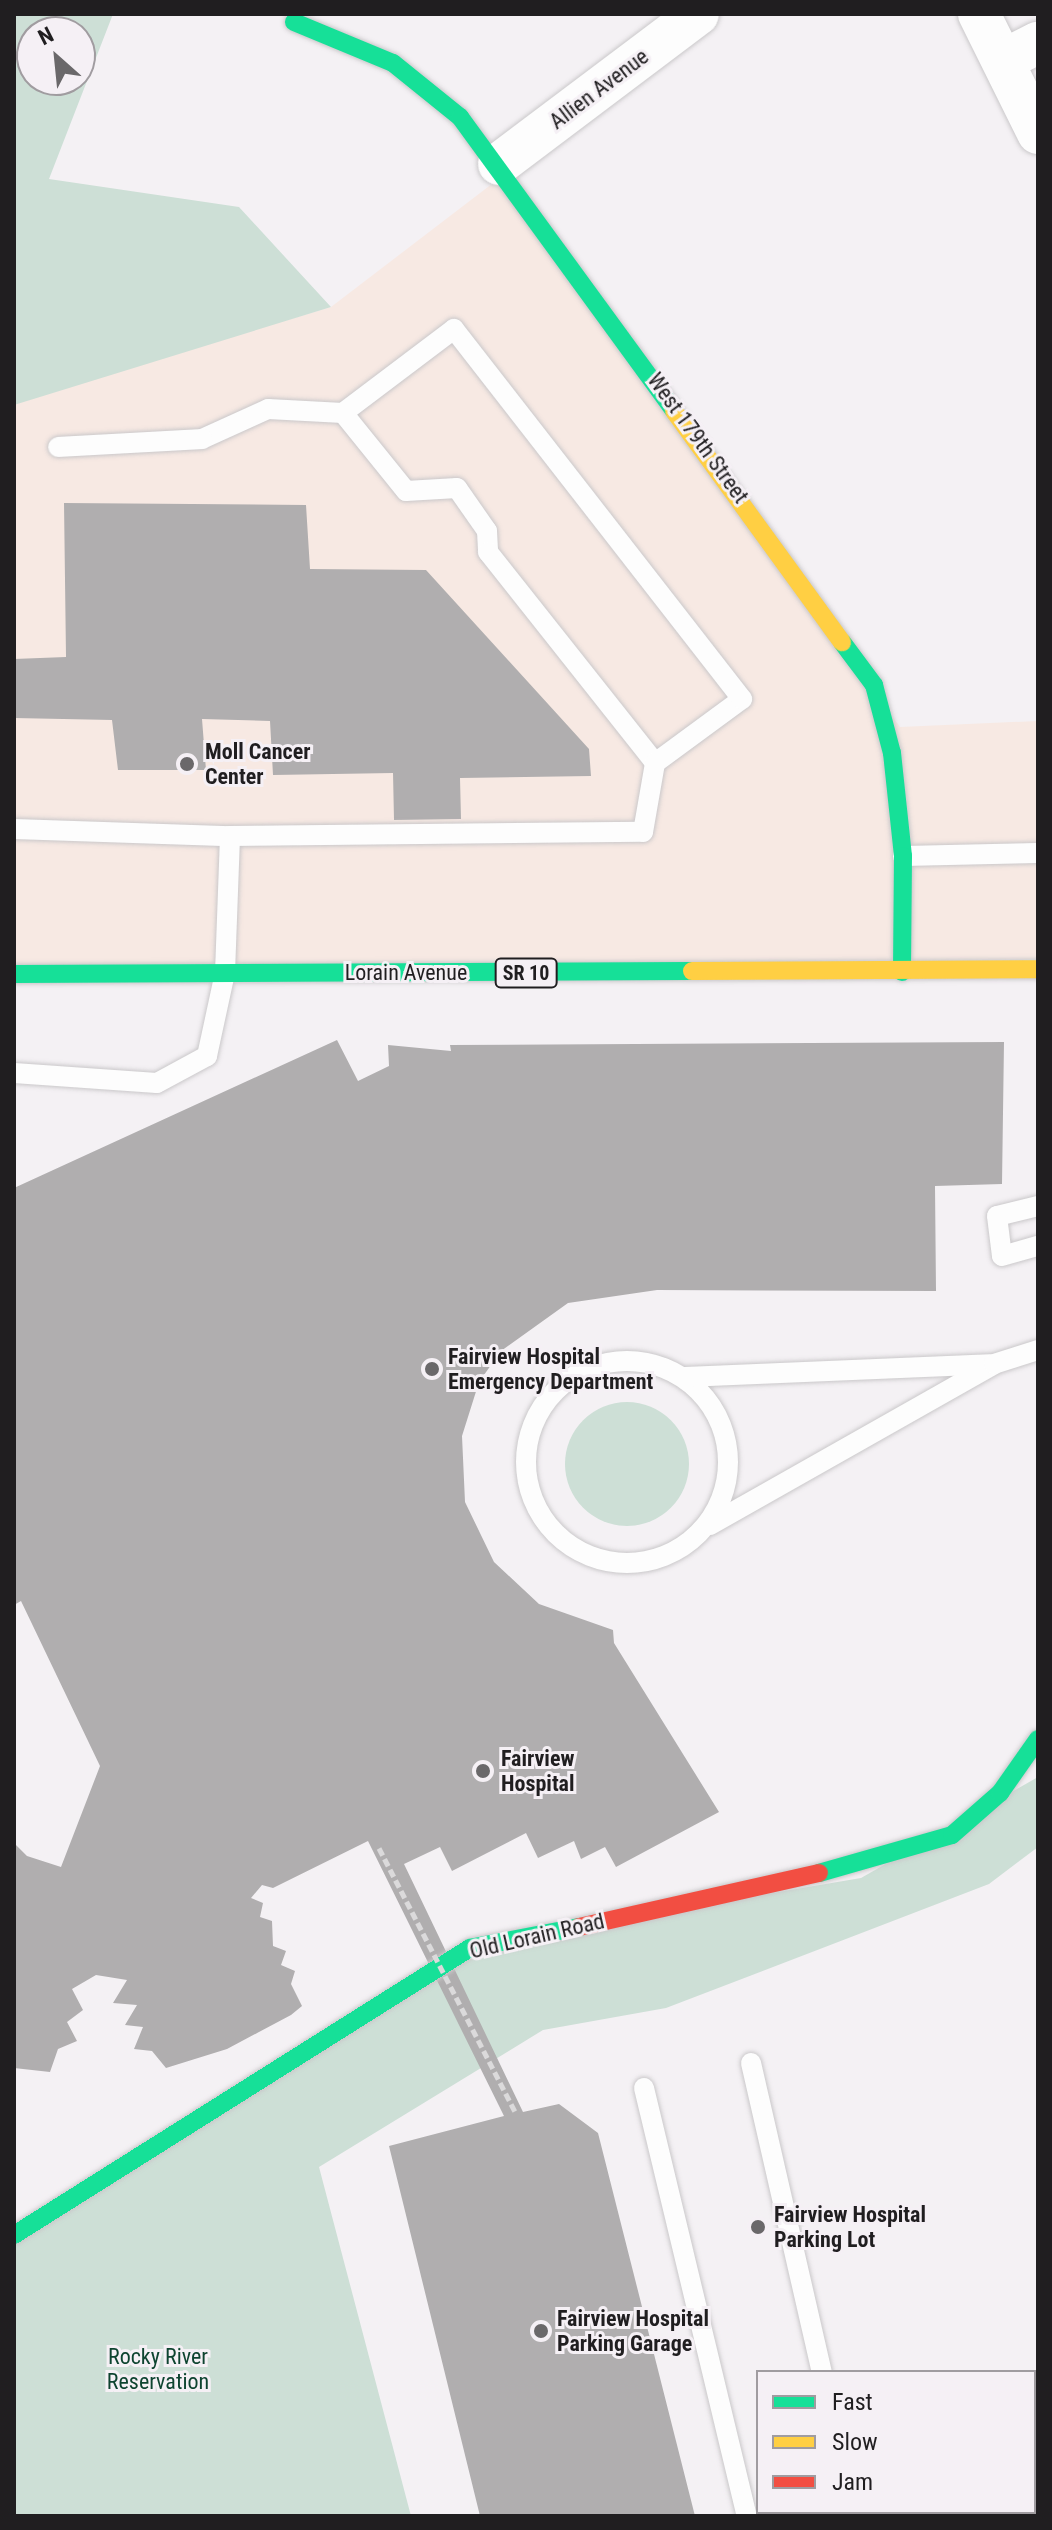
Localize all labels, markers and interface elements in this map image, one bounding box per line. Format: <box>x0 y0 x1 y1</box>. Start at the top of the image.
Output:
north arrow <box>16 16 96 96</box>
text: N <box>34 22 57 50</box>
street label: Allien Avenue <box>544 43 654 135</box>
street label: West 179th Street <box>642 368 754 508</box>
place label: Moll Cancer Center <box>205 738 310 790</box>
marker: Moll Cancer Center <box>176 753 198 775</box>
road number: SR 10 <box>494 957 558 989</box>
street label: Lorain Avenue <box>345 960 467 986</box>
place label: Fairview Hospital Emergency Department <box>448 1343 653 1394</box>
marker: Fairview Hospital Emergency Department <box>423 1360 441 1378</box>
place label: Fairview Hospital <box>501 1745 575 1796</box>
marker: Fairview Hospital <box>472 1760 494 1782</box>
street label: Old Lorain Road <box>467 1908 607 1964</box>
place label: Fairview Hospital Parking Lot <box>774 2201 926 2252</box>
marker: Fairview Hospital Parking Lot <box>749 2218 767 2236</box>
place label: Fairview Hospital Parking Garage <box>557 2305 709 2356</box>
marker: Fairview Hospital Parking Garage <box>532 2322 550 2340</box>
park label: Rocky River Reservation <box>107 2343 209 2394</box>
legend <box>756 2370 1036 2514</box>
text: Fast <box>832 2388 873 2416</box>
text: Slow <box>832 2428 878 2456</box>
text: Jam <box>832 2468 873 2496</box>

